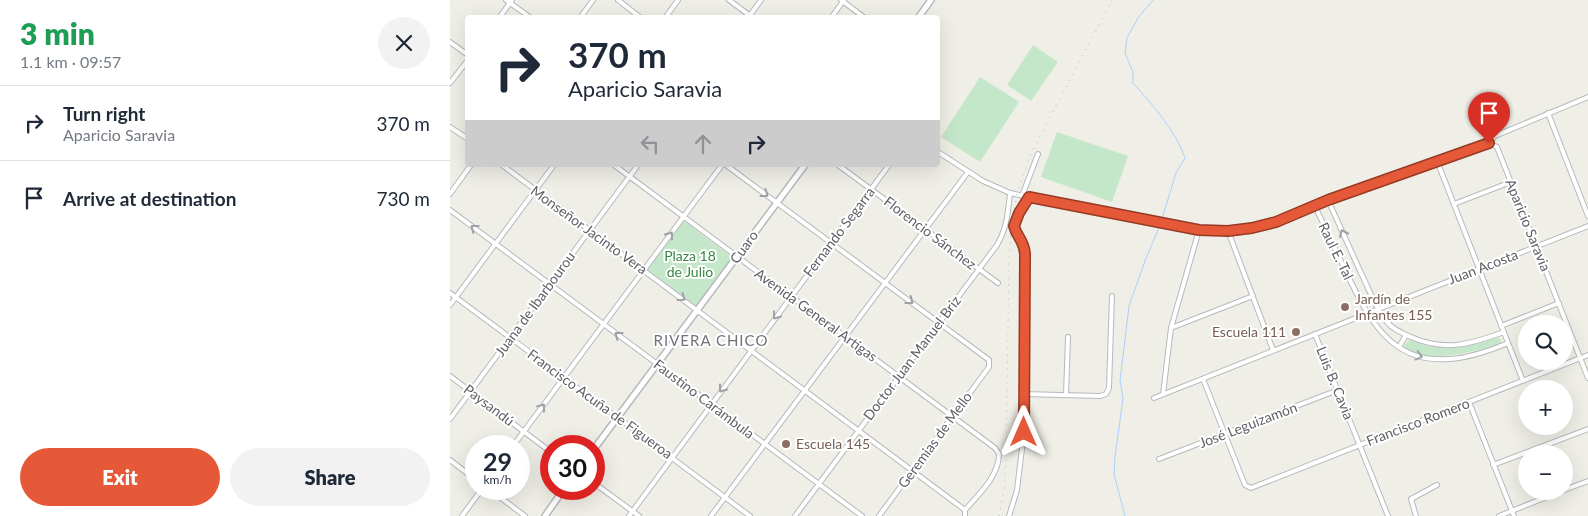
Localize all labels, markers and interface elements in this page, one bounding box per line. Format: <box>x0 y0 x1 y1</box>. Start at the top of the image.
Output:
text: 3 min <box>20 15 95 51</box>
button: close <box>378 17 430 69</box>
text: 370 m <box>568 33 667 75</box>
icon: right <box>485 35 550 100</box>
text: 1.1 km · 09:57 <box>20 52 121 71</box>
text: Aparicio Saravia <box>568 75 722 102</box>
pin <box>1468 92 1510 143</box>
icon: arrive <box>1475 99 1503 127</box>
text: Turn right <box>63 102 145 125</box>
icon: right <box>20 109 48 137</box>
text: 370 m <box>376 112 430 135</box>
text: Aparicio Saravia <box>63 125 175 144</box>
icon: left <box>636 130 664 158</box>
icon: ahead <box>689 130 717 158</box>
icon: right <box>742 130 770 158</box>
street label: Aparicio Saravia <box>1502 176 1555 273</box>
street label: Monseñor Jacinto Vera <box>528 182 651 278</box>
street label: Fernando Segarra <box>799 183 878 280</box>
icon: arrive <box>20 184 48 212</box>
text: Arrive at destination <box>63 187 236 210</box>
text: 730 m <box>376 187 430 210</box>
one-way arrow <box>759 188 769 197</box>
street label: Florencio Sánchez <box>881 192 980 273</box>
street label: Raul E. Tal <box>1315 219 1358 282</box>
one-way arrow <box>470 225 480 234</box>
street label: Cuaro <box>726 227 761 267</box>
one-way arrow <box>1339 229 1350 238</box>
one-way arrow <box>664 231 673 241</box>
street label: Juan Acosta <box>1446 245 1520 288</box>
park label: Plaza 18 de Julio <box>664 247 716 280</box>
street label: Juana de Ibarbourou <box>491 248 578 359</box>
street label: Avenida General Artigas <box>752 264 881 365</box>
place label: Jardín de Infantes 155 <box>1355 290 1432 323</box>
one-way arrow <box>676 292 686 301</box>
street label: Doctor Juan Manuel Briz <box>859 292 964 423</box>
one-way arrow <box>904 296 913 304</box>
marker: Jardín de Infantes 155 <box>1339 301 1351 313</box>
one-way arrow <box>773 310 782 320</box>
map controls <box>1518 315 1573 500</box>
button: search <box>1518 315 1573 370</box>
place label: Escuela 111 <box>1212 323 1286 340</box>
marker: Escuela 111 <box>1290 326 1302 338</box>
district label: RIVERA CHICO <box>654 331 768 349</box>
one-way arrow <box>614 332 624 341</box>
street label: Luis B. Cavia <box>1313 344 1358 422</box>
street label: Francisco Acuña de Figueroa <box>524 345 676 462</box>
one-way arrow <box>1415 350 1423 360</box>
street label: Faustino Carámbula <box>651 355 758 442</box>
street label: Paysandú <box>461 380 518 429</box>
button: + <box>1518 380 1573 435</box>
one-way arrow <box>719 383 728 393</box>
street label: Geremias de Mello <box>894 388 975 491</box>
street label: Francisco Romero <box>1364 394 1472 449</box>
street label: José Leguizamón <box>1196 398 1299 451</box>
one-way arrow <box>536 404 544 413</box>
position arrow <box>997 405 1049 457</box>
speed limit sign: 30 <box>540 435 605 500</box>
place label: Escuela 145 <box>796 435 870 452</box>
marker: Escuela 145 <box>780 438 792 450</box>
button: − <box>1518 445 1573 500</box>
text: 29 <box>483 446 512 476</box>
button: Exit <box>20 448 220 506</box>
button: Share <box>230 448 430 506</box>
text: km/h <box>483 472 512 487</box>

